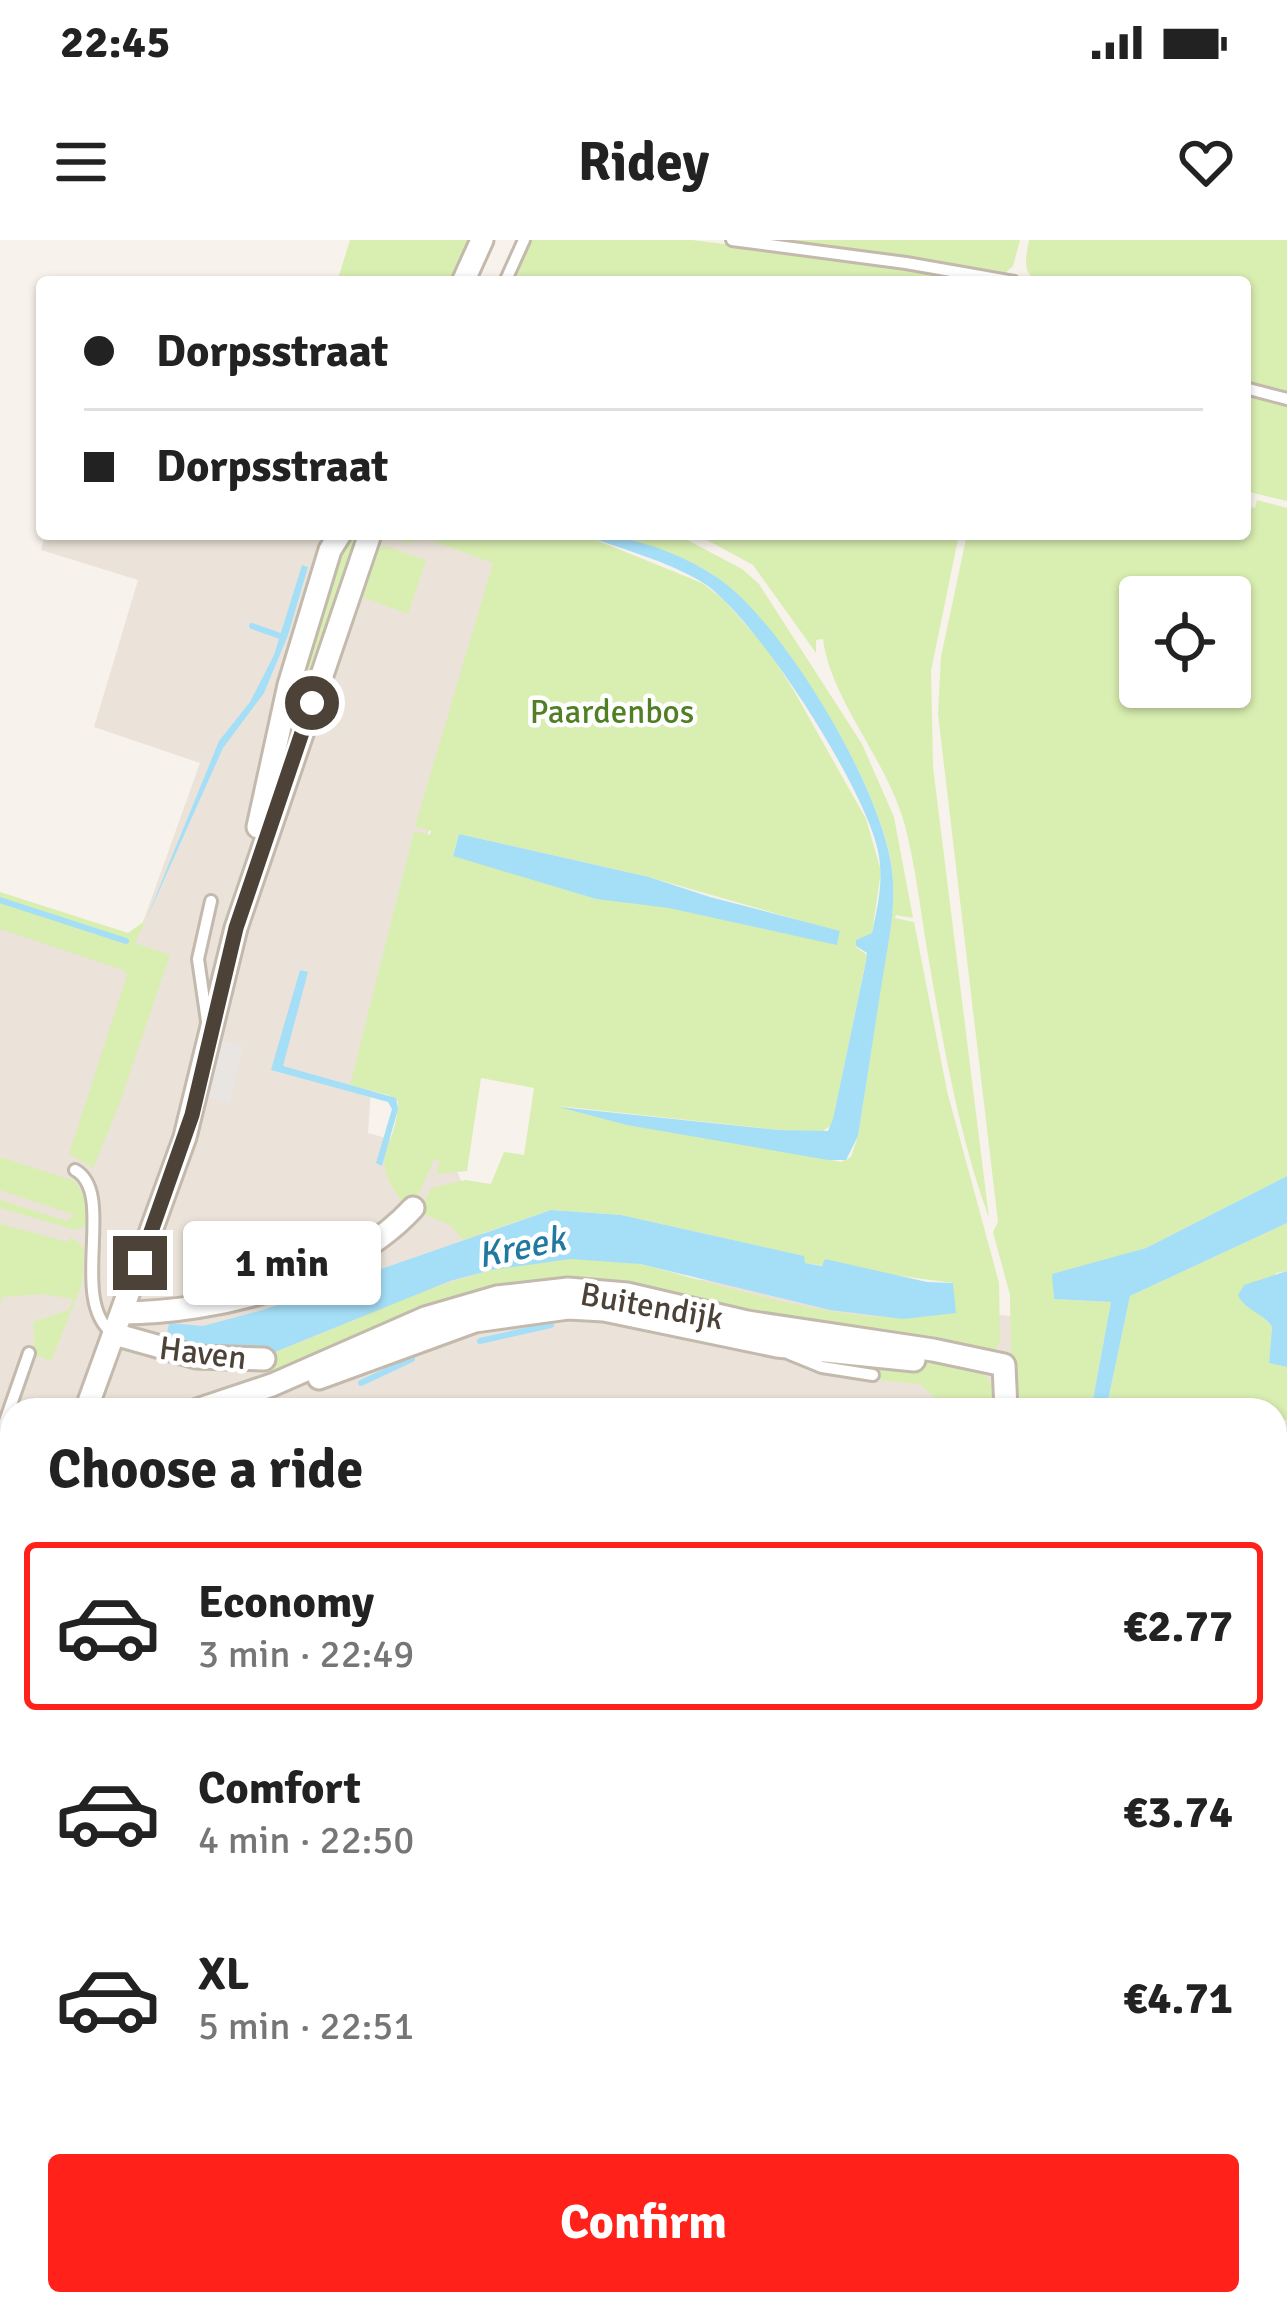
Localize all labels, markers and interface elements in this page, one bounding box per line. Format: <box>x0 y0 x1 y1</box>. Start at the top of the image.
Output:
text: 22:45 <box>60 15 170 70</box>
icon: menu <box>48 129 114 195</box>
text: Ridey <box>578 129 709 196</box>
icon: heart <box>1173 129 1239 195</box>
text: Dorpsstraat <box>156 324 388 379</box>
text: Dorpsstraat <box>156 439 388 494</box>
map controls <box>1119 576 1251 708</box>
button: locate <box>1119 576 1251 708</box>
route start <box>285 676 339 730</box>
park label: Paardenbos <box>530 692 694 733</box>
water label: Kreek <box>474 1216 572 1279</box>
callout: 1 min <box>182 1221 380 1305</box>
route end <box>113 1236 167 1290</box>
text: 1 min <box>235 1239 329 1287</box>
street label: Buitendijk <box>577 1274 726 1339</box>
street label: Haven <box>157 1328 249 1379</box>
text: Choose a ride <box>48 1436 363 1503</box>
icon: car <box>54 1572 162 1680</box>
text: Economy <box>198 1575 374 1630</box>
text: €2.77 <box>1123 1599 1233 1654</box>
text: 3 min · 22:49 <box>198 1630 414 1678</box>
icon: car <box>54 1758 162 1866</box>
text: Comfort <box>198 1761 361 1816</box>
text: €3.74 <box>1123 1785 1233 1840</box>
text: 4 min · 22:50 <box>198 1816 414 1864</box>
icon: car <box>54 1944 162 2052</box>
text: XL <box>198 1947 249 2002</box>
text: €4.71 <box>1123 1971 1233 2026</box>
text: 5 min · 22:51 <box>198 2002 414 2050</box>
button: Confirm <box>48 2154 1239 2292</box>

